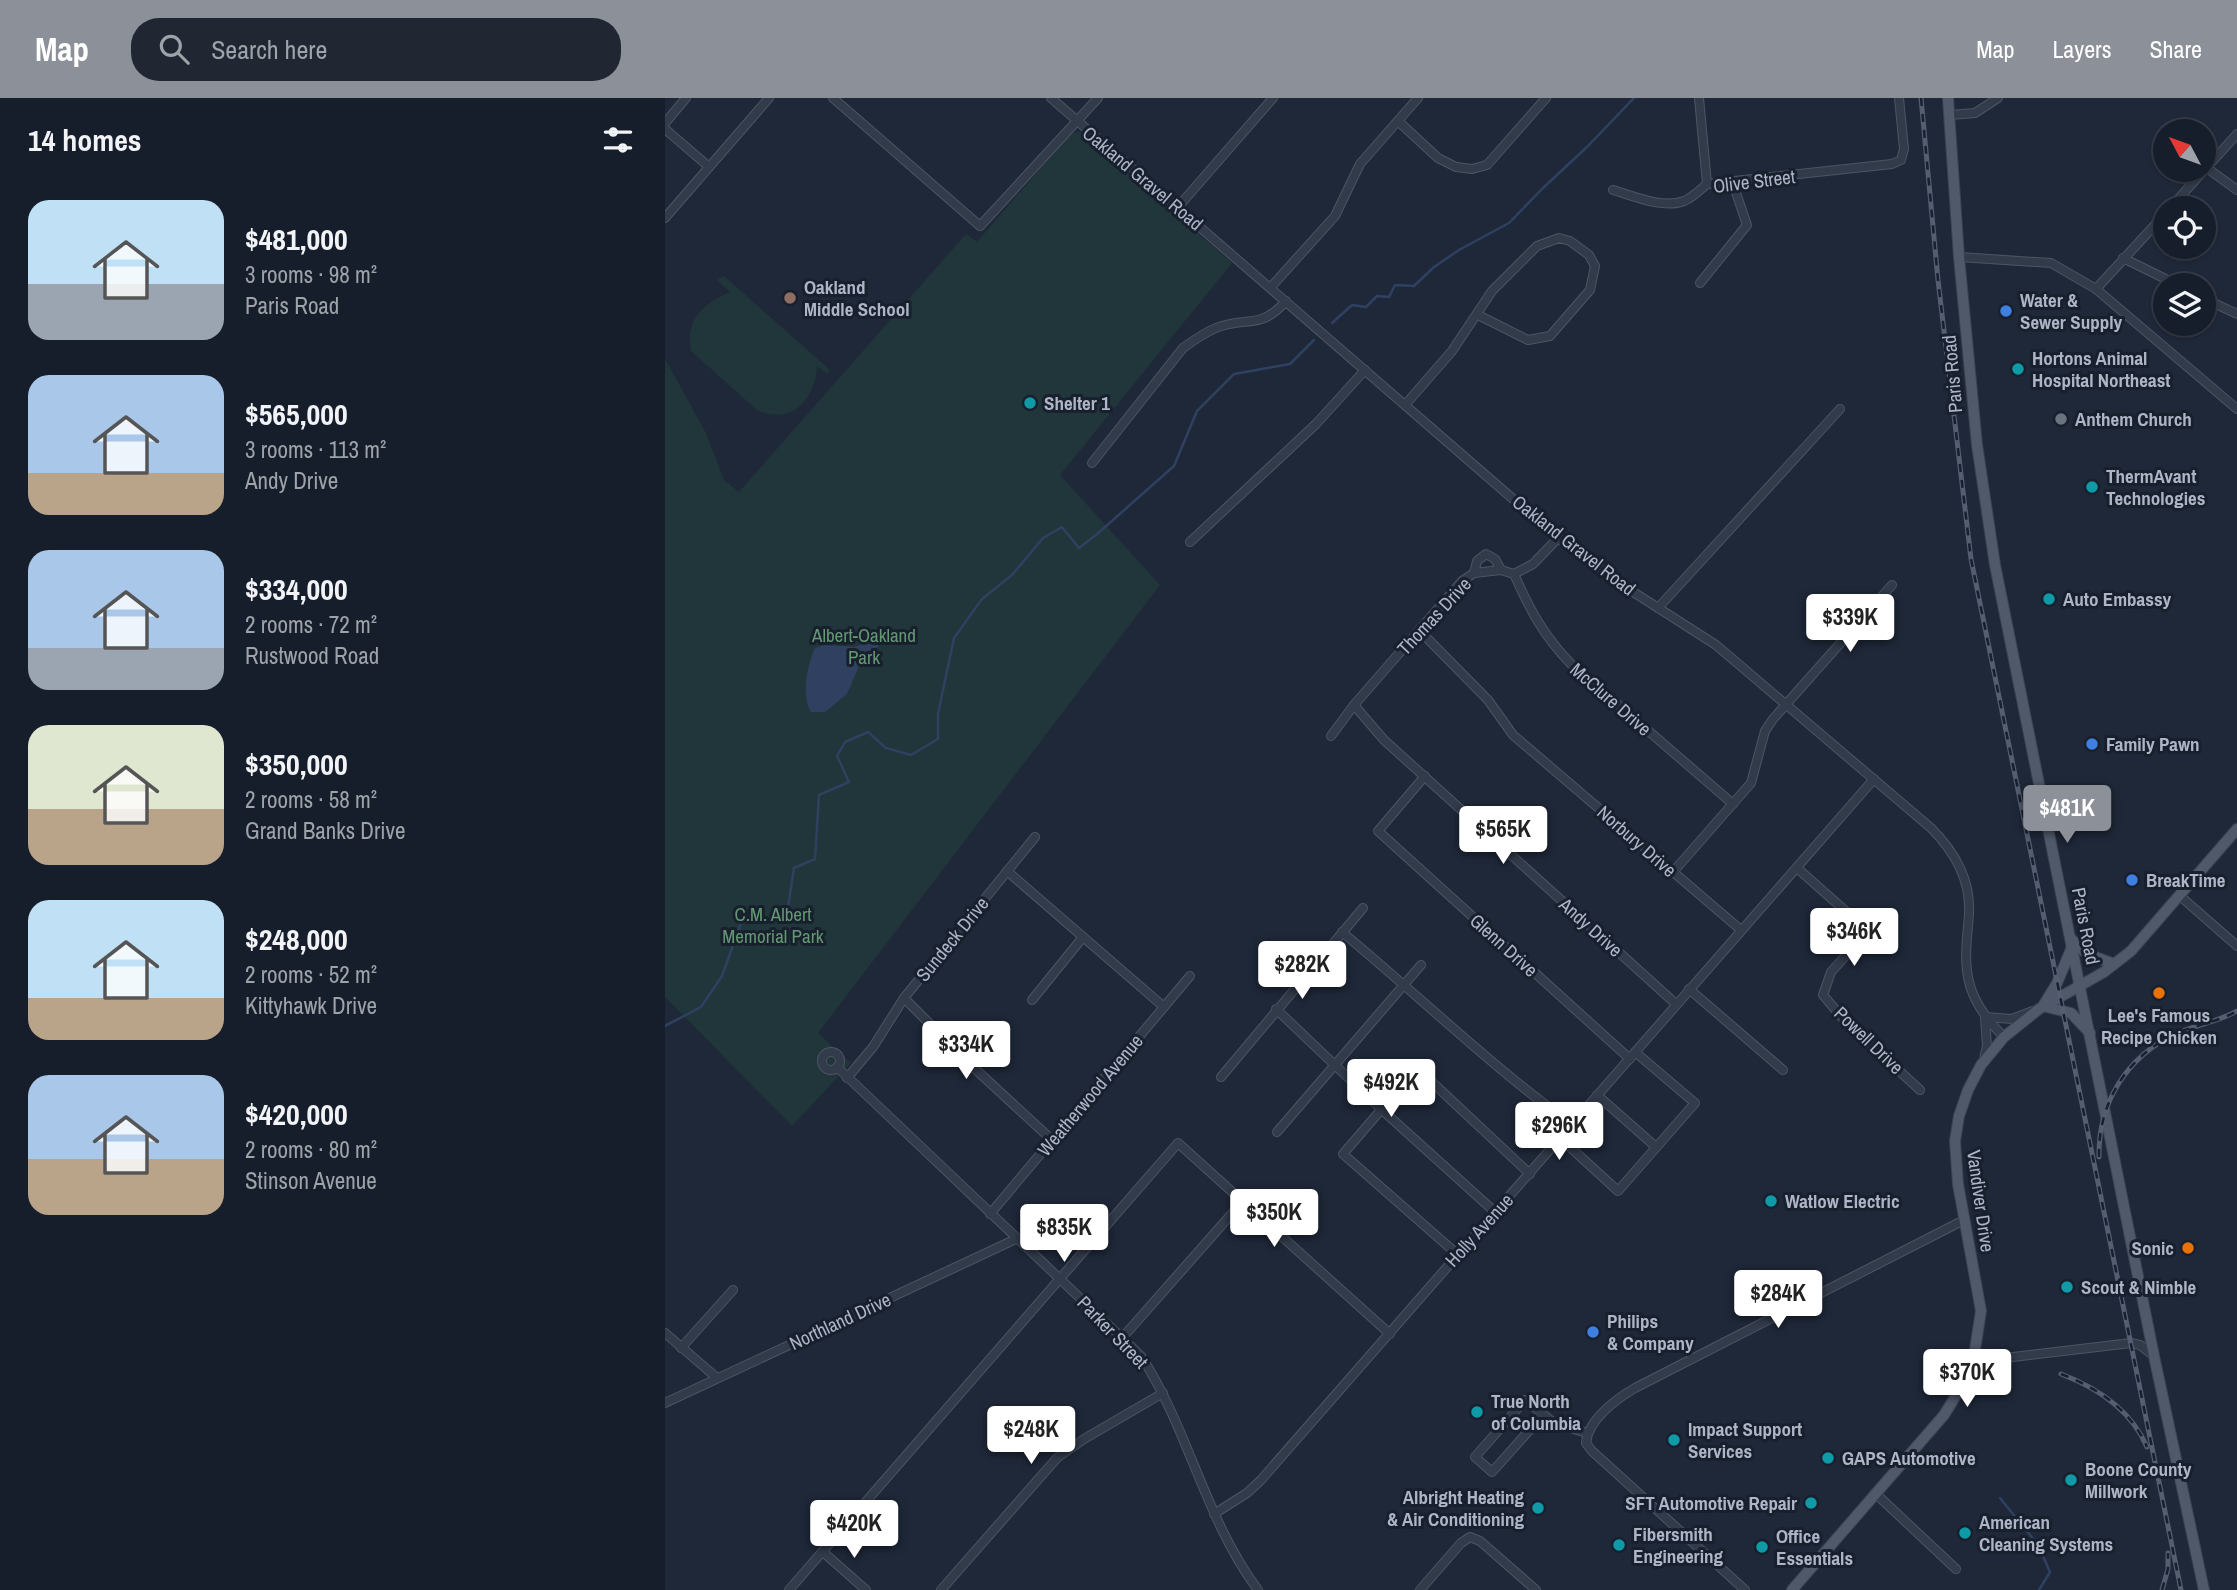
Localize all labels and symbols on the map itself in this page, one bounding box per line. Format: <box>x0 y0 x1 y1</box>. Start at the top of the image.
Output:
north arrow <box>2153 119 2215 182</box>
street label: Oakland Gravel Road <box>1077 120 1209 236</box>
street label: Olive Street <box>1712 163 1797 199</box>
place label: Oakland Middle School <box>804 274 910 322</box>
place label: Water & Sewer Supply <box>2020 287 2123 335</box>
marker: Oakland Middle School <box>782 290 798 306</box>
marker: Water & Sewer Supply <box>1998 303 2014 319</box>
street label: Paris Road <box>1936 334 1968 414</box>
place label: Hortons Animal Hospital Northeast <box>2032 345 2171 393</box>
marker: Hortons Animal Hospital Northeast <box>2010 361 2026 377</box>
place label: Shelter 1 <box>1044 390 1110 416</box>
marker: Shelter 1 <box>1022 395 1038 411</box>
place label: Anthem Church <box>2075 406 2192 432</box>
marker: Anthem Church <box>2053 411 2069 427</box>
place label: ThermAvant Technologies <box>2106 463 2205 511</box>
marker: ThermAvant Technologies <box>2084 479 2100 495</box>
street label: Oakland Gravel Road <box>1507 489 1641 601</box>
street label: Thomas Drive <box>1391 571 1477 661</box>
place label: Auto Embassy <box>2063 586 2172 612</box>
marker: Auto Embassy <box>2041 591 2057 607</box>
pin: $339K <box>1801 594 1899 654</box>
park label: Albert-Oakland Park <box>811 622 916 670</box>
street label: McClure Drive <box>1565 657 1657 741</box>
place label: Family Pawn <box>2106 731 2200 757</box>
marker: Family Pawn <box>2084 736 2100 752</box>
pin: $481K <box>2018 786 2116 845</box>
street label: Norbury Drive <box>1592 799 1682 883</box>
pin: $565K <box>1454 806 1552 866</box>
place label: BreakTime <box>2146 867 2226 893</box>
marker: BreakTime <box>2124 872 2140 888</box>
street label: Paris Road <box>2066 885 2106 967</box>
street label: Sundeck Drive <box>910 891 994 987</box>
street label: Andy Drive <box>1553 891 1628 962</box>
park label: C.M. Albert Memorial Park <box>722 901 824 949</box>
street label: Glenn Drive <box>1464 908 1544 982</box>
pin: $346K <box>1805 908 1903 968</box>
pin: $282K <box>1253 942 1351 1001</box>
marker: Lee's Famous Recipe Chicken <box>2151 985 2167 1001</box>
street label: Powell Drive <box>1829 1000 1909 1080</box>
place label: Lee's Famous Recipe Chicken <box>2101 1002 2217 1050</box>
pin: $334K <box>917 1021 1015 1081</box>
street label: Weatherwood Avenue <box>1031 1028 1149 1162</box>
pin: $492K <box>1342 1060 1440 1119</box>
pin: $296K <box>1510 1102 1608 1162</box>
street label: Vandiver Drive <box>1961 1148 2001 1254</box>
street label: Holly Avenue <box>1439 1188 1519 1272</box>
place label: Watlow Electric <box>1785 1188 1900 1214</box>
pin: $350K <box>1225 1190 1323 1249</box>
marker: Watlow Electric <box>1763 1193 1779 1209</box>
pin: $835K <box>1015 1204 1113 1264</box>
place label: Sonic <box>2132 1235 2174 1261</box>
marker: Sonic <box>2180 1240 2196 1256</box>
pin: $284K <box>1729 1270 1827 1330</box>
place label: Scout & Nimble <box>2081 1274 2196 1300</box>
marker: Scout & Nimble <box>2059 1279 2075 1295</box>
street label: Northland Drive <box>785 1286 895 1356</box>
street label: Parker Street <box>1072 1290 1155 1375</box>
place label: Philips & Company <box>1607 1308 1694 1356</box>
marker: Philips & Company <box>1585 1324 1601 1340</box>
pin: $370K <box>1918 1350 2016 1409</box>
place label: True North of Columbia <box>1491 1388 1581 1436</box>
marker: True North of Columbia <box>1469 1404 1485 1420</box>
pin: $248K <box>982 1406 1080 1466</box>
place label: Impact Support Services <box>1688 1416 1802 1464</box>
marker: Impact Support Services <box>1666 1432 1682 1448</box>
place label: GAPS Automotive <box>1842 1445 1976 1471</box>
marker: GAPS Automotive <box>1820 1450 1836 1466</box>
place label: Boone County Millwork <box>2085 1456 2192 1504</box>
marker: Boone County Millwork <box>2063 1472 2079 1488</box>
place label: Albright Heating & Air Conditioning <box>1387 1484 1524 1532</box>
place label: SFT Automotive Repair <box>1625 1490 1797 1516</box>
marker: SFT Automotive Repair <box>1803 1495 1819 1511</box>
pin: $420K <box>805 1500 903 1560</box>
marker: Albright Heating & Air Conditioning <box>1530 1500 1546 1516</box>
place label: American Cleaning Systems <box>1979 1509 2113 1557</box>
place label: Fibersmith Engineering <box>1633 1521 1724 1569</box>
place label: Office Essentials <box>1776 1523 1853 1571</box>
marker: American Cleaning Systems <box>1957 1525 1973 1541</box>
marker: Fibersmith Engineering <box>1611 1537 1627 1553</box>
marker: Office Essentials <box>1754 1539 1770 1555</box>

